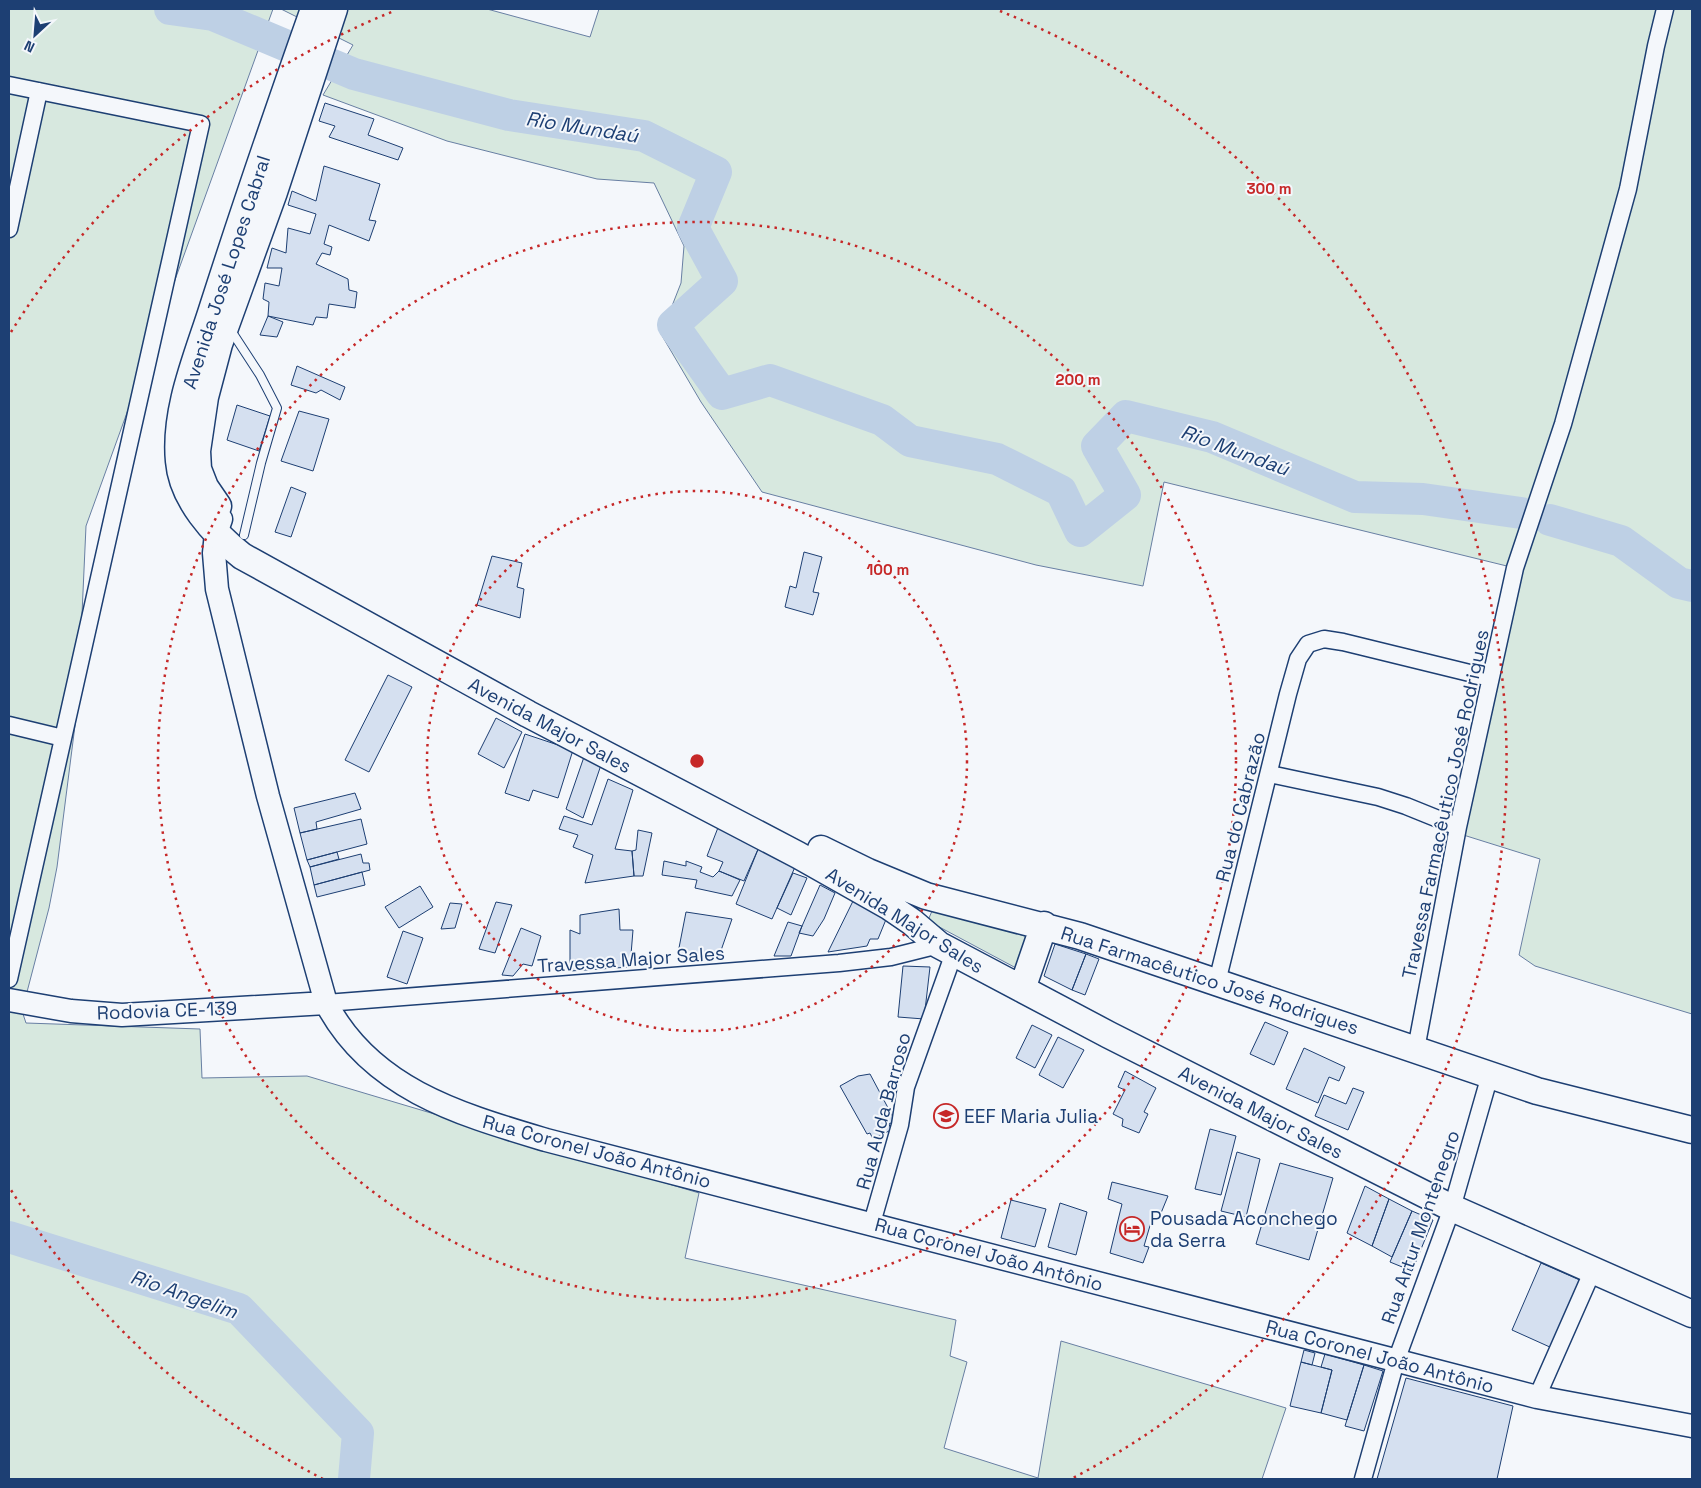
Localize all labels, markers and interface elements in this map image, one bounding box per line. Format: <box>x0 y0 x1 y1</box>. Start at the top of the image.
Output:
north arrow <box>10 10 60 60</box>
text: N <box>21 37 37 57</box>
water label: Rio Mundaú <box>524 105 642 149</box>
street label: Avenida José Lopes Cabral <box>177 152 276 392</box>
text: 300 m <box>1246 179 1292 198</box>
text: 200 m <box>1056 370 1100 389</box>
water label: Rio Mundaú <box>1177 418 1294 482</box>
text: 100 m <box>867 560 909 579</box>
street label: Travessa Farmacêutico José Rodrigues <box>1396 627 1495 981</box>
street label: Avenida Major Sales <box>464 672 636 779</box>
street label: Rua do Cabrazão <box>1210 730 1271 885</box>
centre of rings <box>688 752 706 770</box>
street label: Avenida Major Sales <box>821 862 988 979</box>
street label: Rua Farmacêutico José Rodrigues <box>1058 920 1362 1041</box>
street label: Travessa Major Sales <box>536 940 726 979</box>
street label: Rodovia CE-139 <box>96 996 238 1025</box>
street label: Rua Auda Barroso <box>850 1030 916 1192</box>
street label: Avenida Major Sales <box>1174 1060 1347 1165</box>
school or university icon: EEF Maria Julia <box>933 1103 959 1129</box>
place label: EEF Maria Julia <box>964 1104 1098 1129</box>
street label: Rua Coronel João Antônio <box>480 1109 714 1194</box>
street label: Rua Artur Montenegro <box>1376 1127 1465 1327</box>
place label: Pousada Aconchego da Serra <box>1150 1206 1338 1253</box>
street label: Rua Coronel João Antônio <box>872 1212 1106 1297</box>
hotel icon: Pousada Aconchego da Serra <box>1119 1216 1145 1242</box>
water label: Rio Angelim <box>127 1264 242 1325</box>
street label: Rua Coronel João Antônio <box>1263 1314 1497 1399</box>

